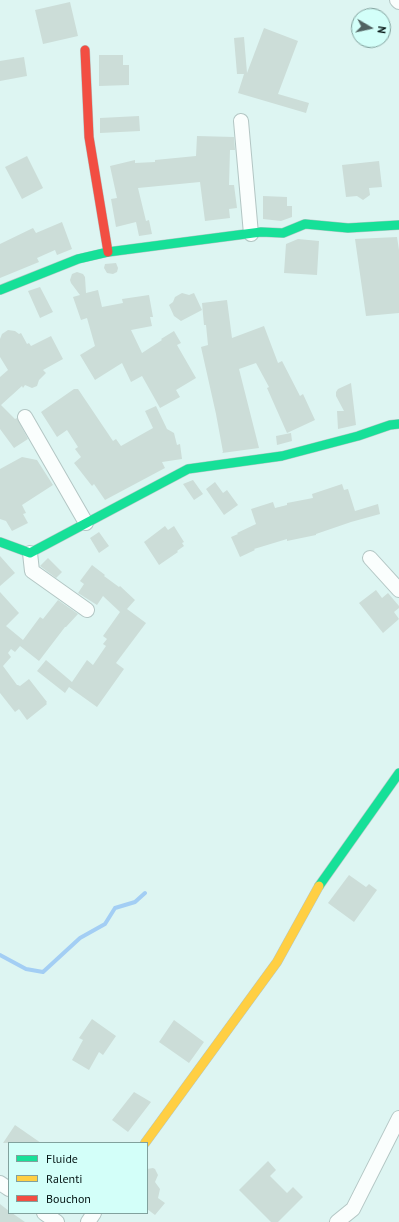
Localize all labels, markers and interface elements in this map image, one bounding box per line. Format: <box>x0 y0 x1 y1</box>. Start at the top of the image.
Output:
north arrow <box>351 8 391 48</box>
text: N <box>374 25 389 34</box>
legend <box>8 1142 148 1214</box>
text: Fluide <box>46 1151 78 1166</box>
text: Ralenti <box>46 1171 82 1186</box>
text: Bouchon <box>46 1191 91 1206</box>

